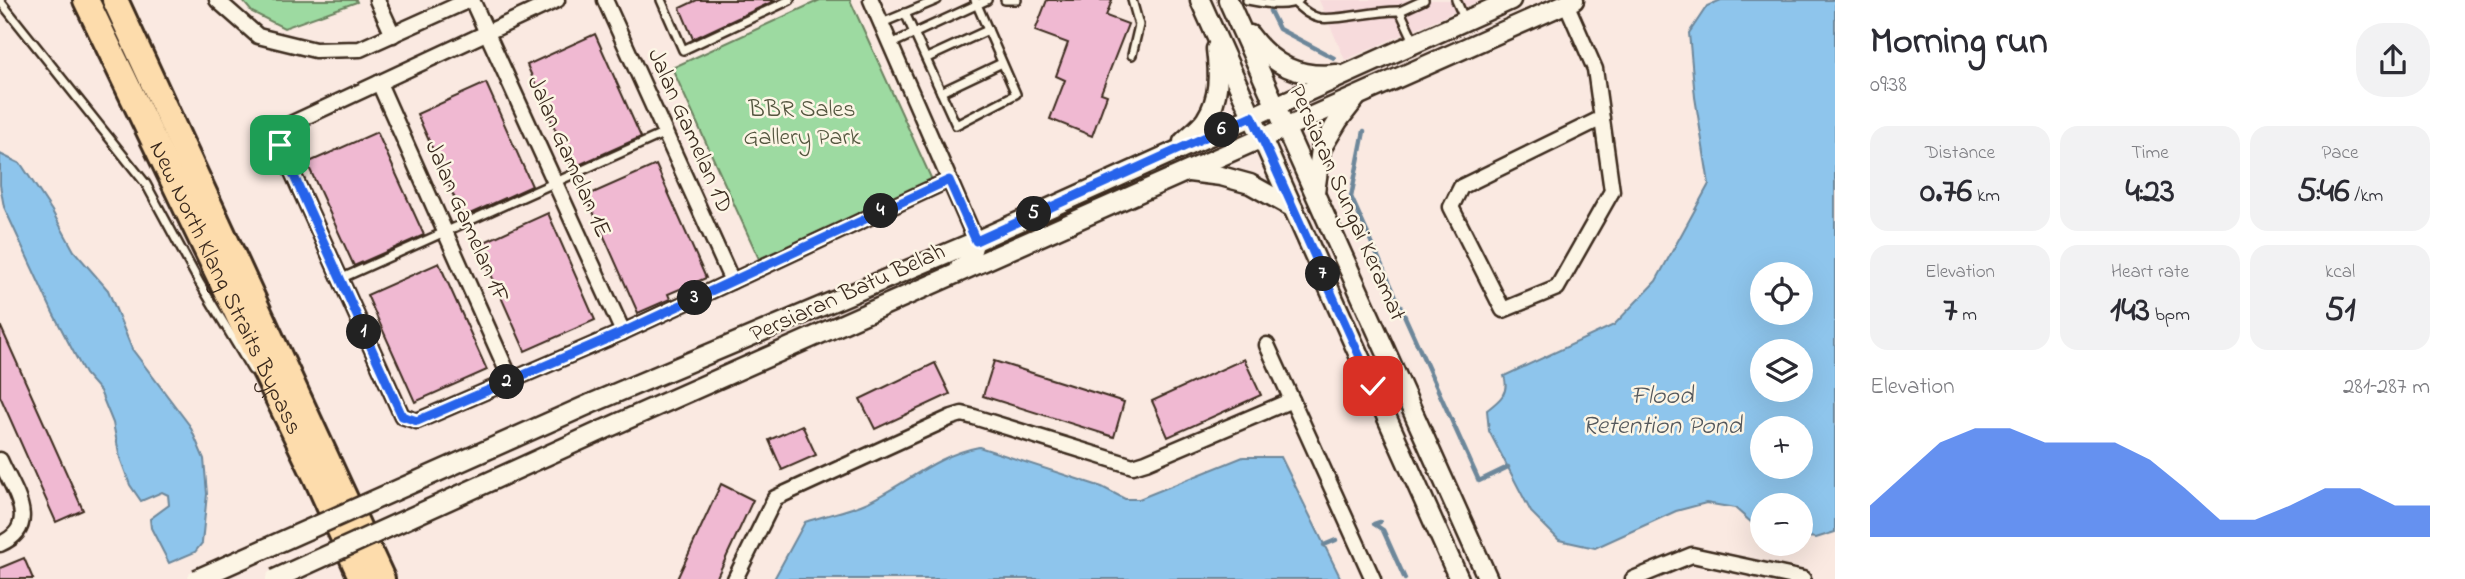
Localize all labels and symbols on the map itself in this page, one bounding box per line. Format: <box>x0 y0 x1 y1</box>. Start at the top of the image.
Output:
street label: Jalan Gamelan 1D <box>637 43 741 219</box>
street label: Jalan Gamelan 1E <box>517 70 619 244</box>
street label: Persiaran Sungai Keramat <box>1278 79 1414 327</box>
park label: BBR Sales Gallery Park <box>744 93 861 157</box>
pin: 6 <box>1204 113 1240 148</box>
pin <box>250 115 310 175</box>
street label: Jalan Gamelan 1F <box>414 135 518 309</box>
street label: New North Klang Straits Bypass <box>139 136 311 441</box>
pin: 4 <box>864 194 898 228</box>
pin: 5 <box>1016 196 1052 232</box>
street label: Persiaran Batu Belah <box>745 235 951 353</box>
pin: 7 <box>1306 256 1340 292</box>
pin: 3 <box>678 280 712 316</box>
pin: 1 <box>346 314 382 350</box>
pin <box>1343 356 1403 416</box>
pin: 2 <box>490 364 524 400</box>
water label: Flood Retention Pond <box>1582 378 1743 446</box>

